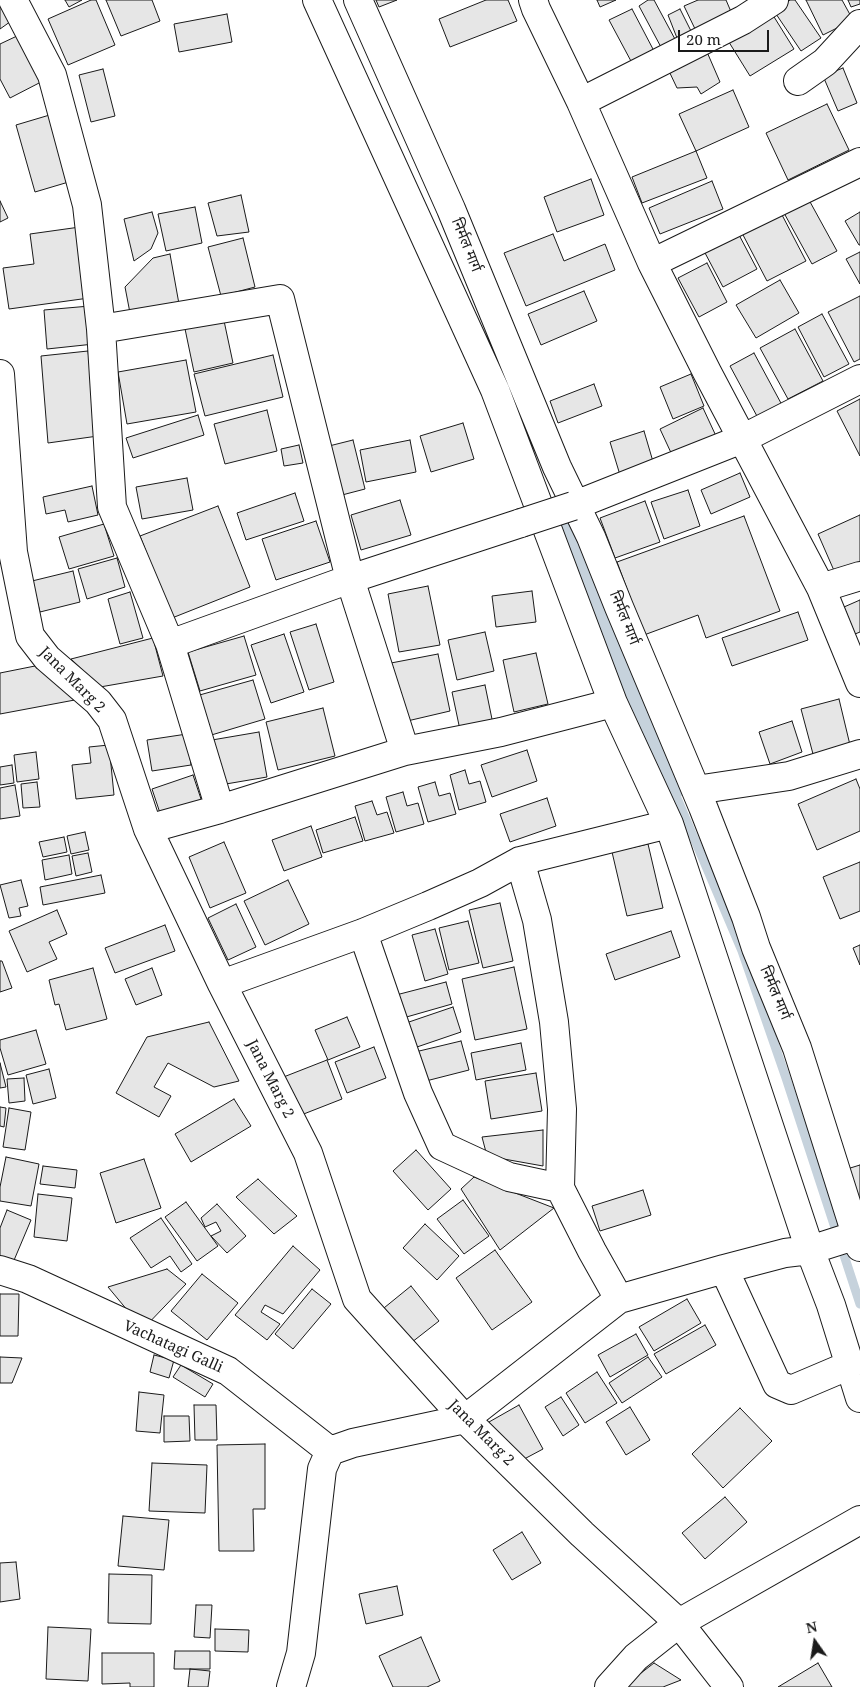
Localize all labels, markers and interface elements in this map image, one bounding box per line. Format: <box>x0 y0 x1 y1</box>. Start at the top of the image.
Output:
scale bar <box>680 20 771 52</box>
text: 20 m <box>686 29 721 49</box>
street label: निर्मल मार्ग <box>447 215 485 275</box>
street label: निर्मल मार्ग <box>605 588 643 648</box>
street label: Jana Marg 2 <box>35 643 109 717</box>
street label: निर्मल मार्ग <box>756 963 794 1023</box>
street label: Jana Marg 2 <box>243 1037 297 1121</box>
street label: Vachatagi Galli <box>121 1317 225 1377</box>
street label: Jana Marg 2 <box>444 1396 518 1470</box>
text: N <box>804 1616 819 1637</box>
north arrow <box>790 1617 840 1667</box>

